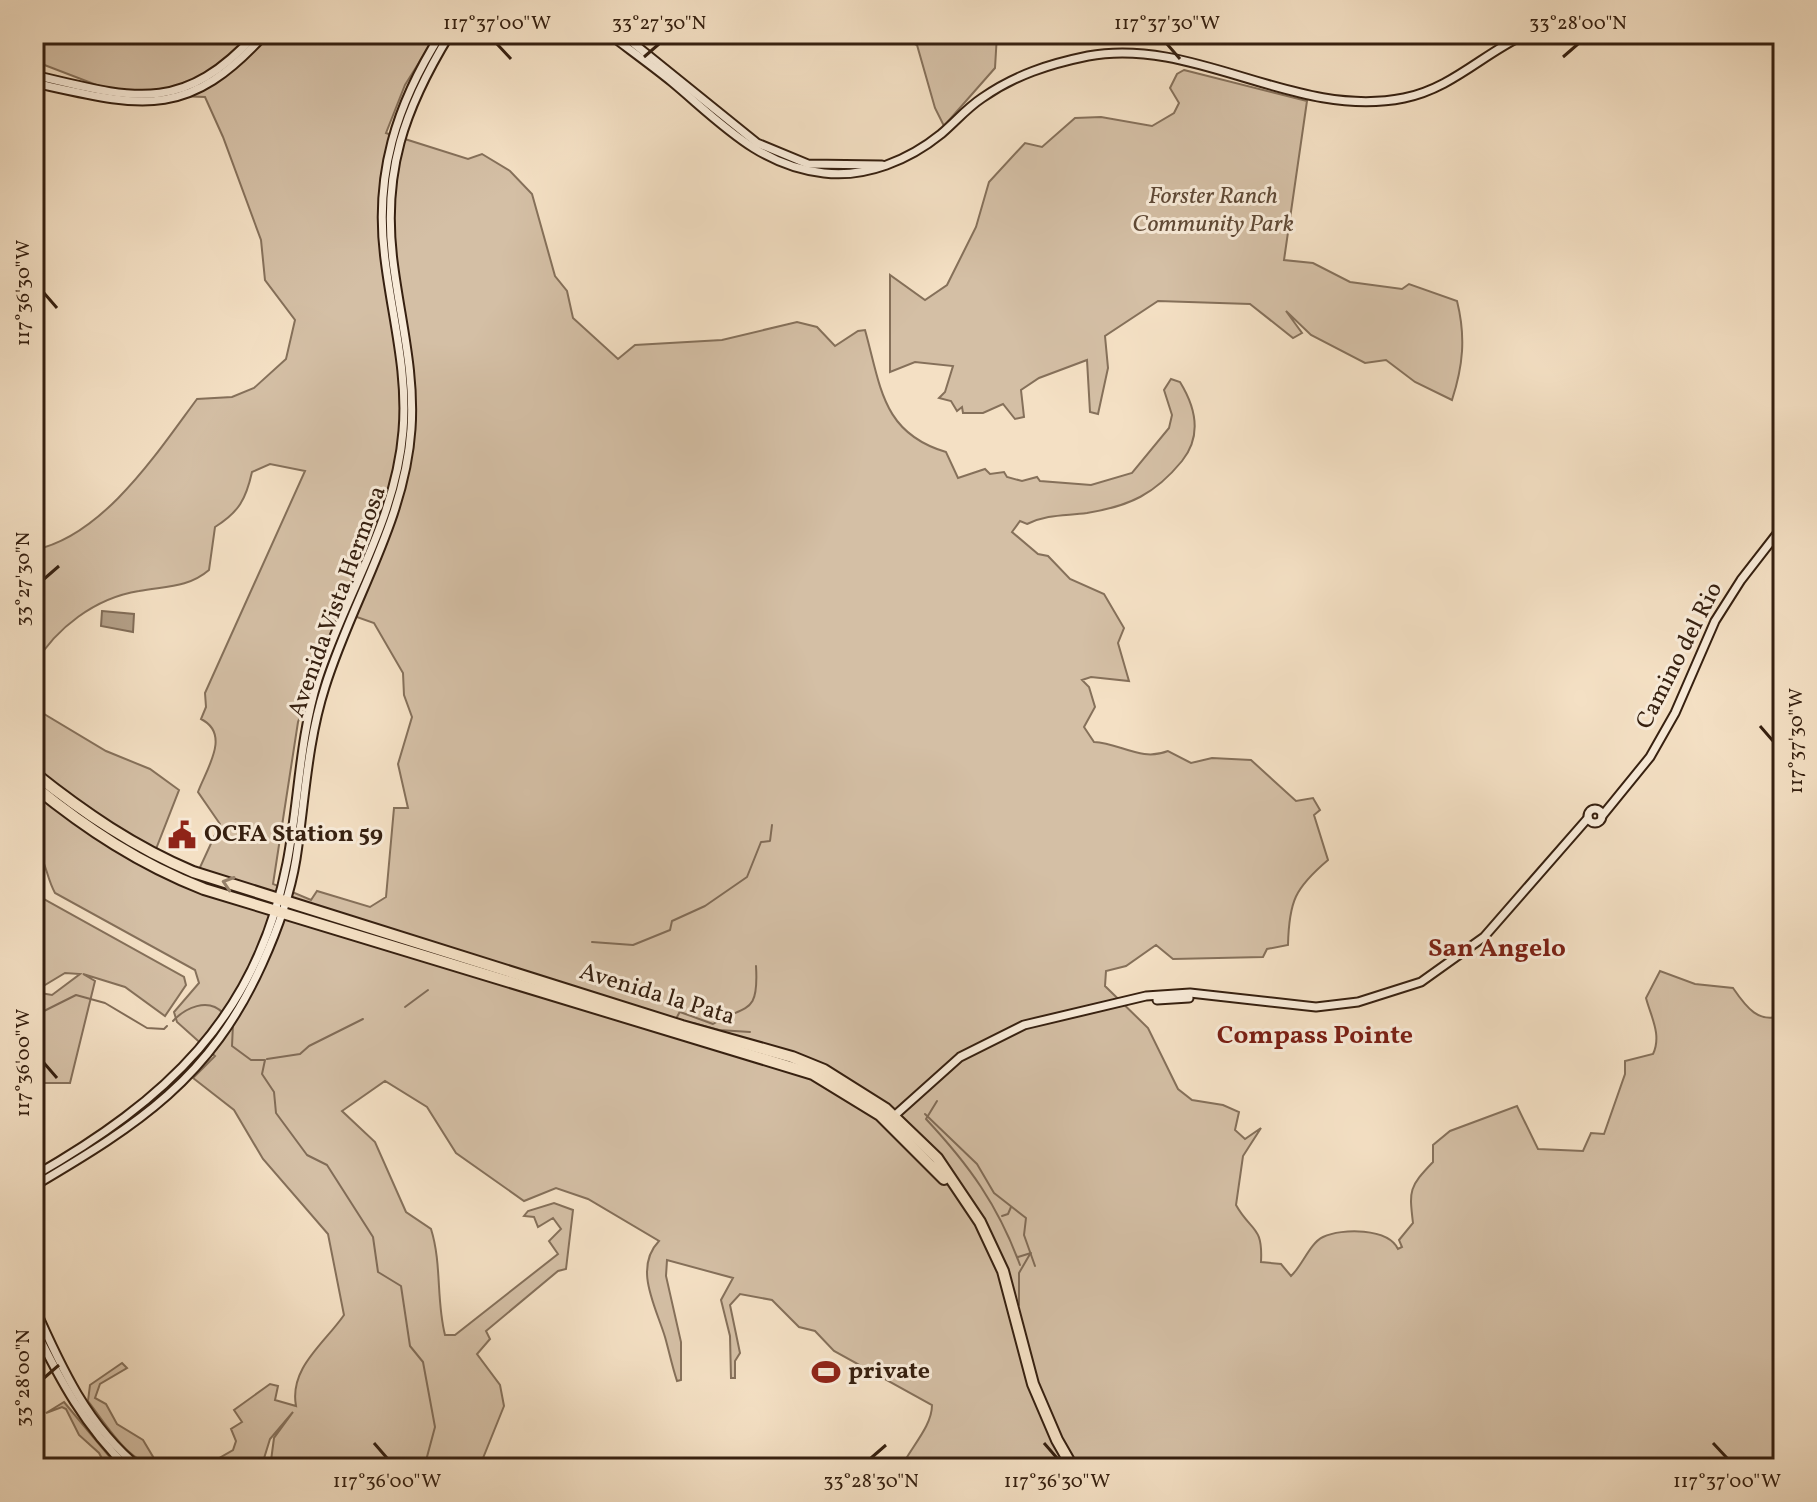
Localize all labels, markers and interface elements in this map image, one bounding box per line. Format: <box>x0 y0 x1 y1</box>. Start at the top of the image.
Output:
text: 117°37'00"W <box>443 10 551 38</box>
text: 33°27'30"N <box>612 10 707 38</box>
text: 117°37'30"W <box>1114 10 1220 38</box>
text: 33°28'00"N <box>1529 10 1627 38</box>
park label: Forster Ranch Community Park <box>1132 180 1294 242</box>
text: 117°36'30"W <box>10 240 38 346</box>
street label: Avenida Vista Hermosa <box>280 482 396 722</box>
text: 33°27'30"N <box>10 531 38 626</box>
street label: Camino del Rio <box>1628 576 1732 736</box>
text: 117°37'30"W <box>1783 688 1811 794</box>
place label: OCFA Station 59 <box>204 818 383 852</box>
public building icon: OCFA Station 59 <box>167 820 197 850</box>
one-way arrow <box>222 876 235 892</box>
district label: San Angelo <box>1428 931 1566 967</box>
street label: Avenida la Pata <box>575 955 739 1035</box>
text: 117°36'00"W <box>10 1009 38 1117</box>
district label: Compass Pointe <box>1217 1018 1413 1054</box>
text: 33°28'00"N <box>10 1329 38 1427</box>
place label: private <box>848 1355 930 1389</box>
sports icon: private <box>811 1357 841 1387</box>
text: 117°36'00"W <box>333 1468 441 1496</box>
text: 33°28'30"N <box>823 1468 919 1496</box>
text: 117°36'30"W <box>1004 1468 1110 1496</box>
text: 117°37'00"W <box>1673 1468 1781 1496</box>

